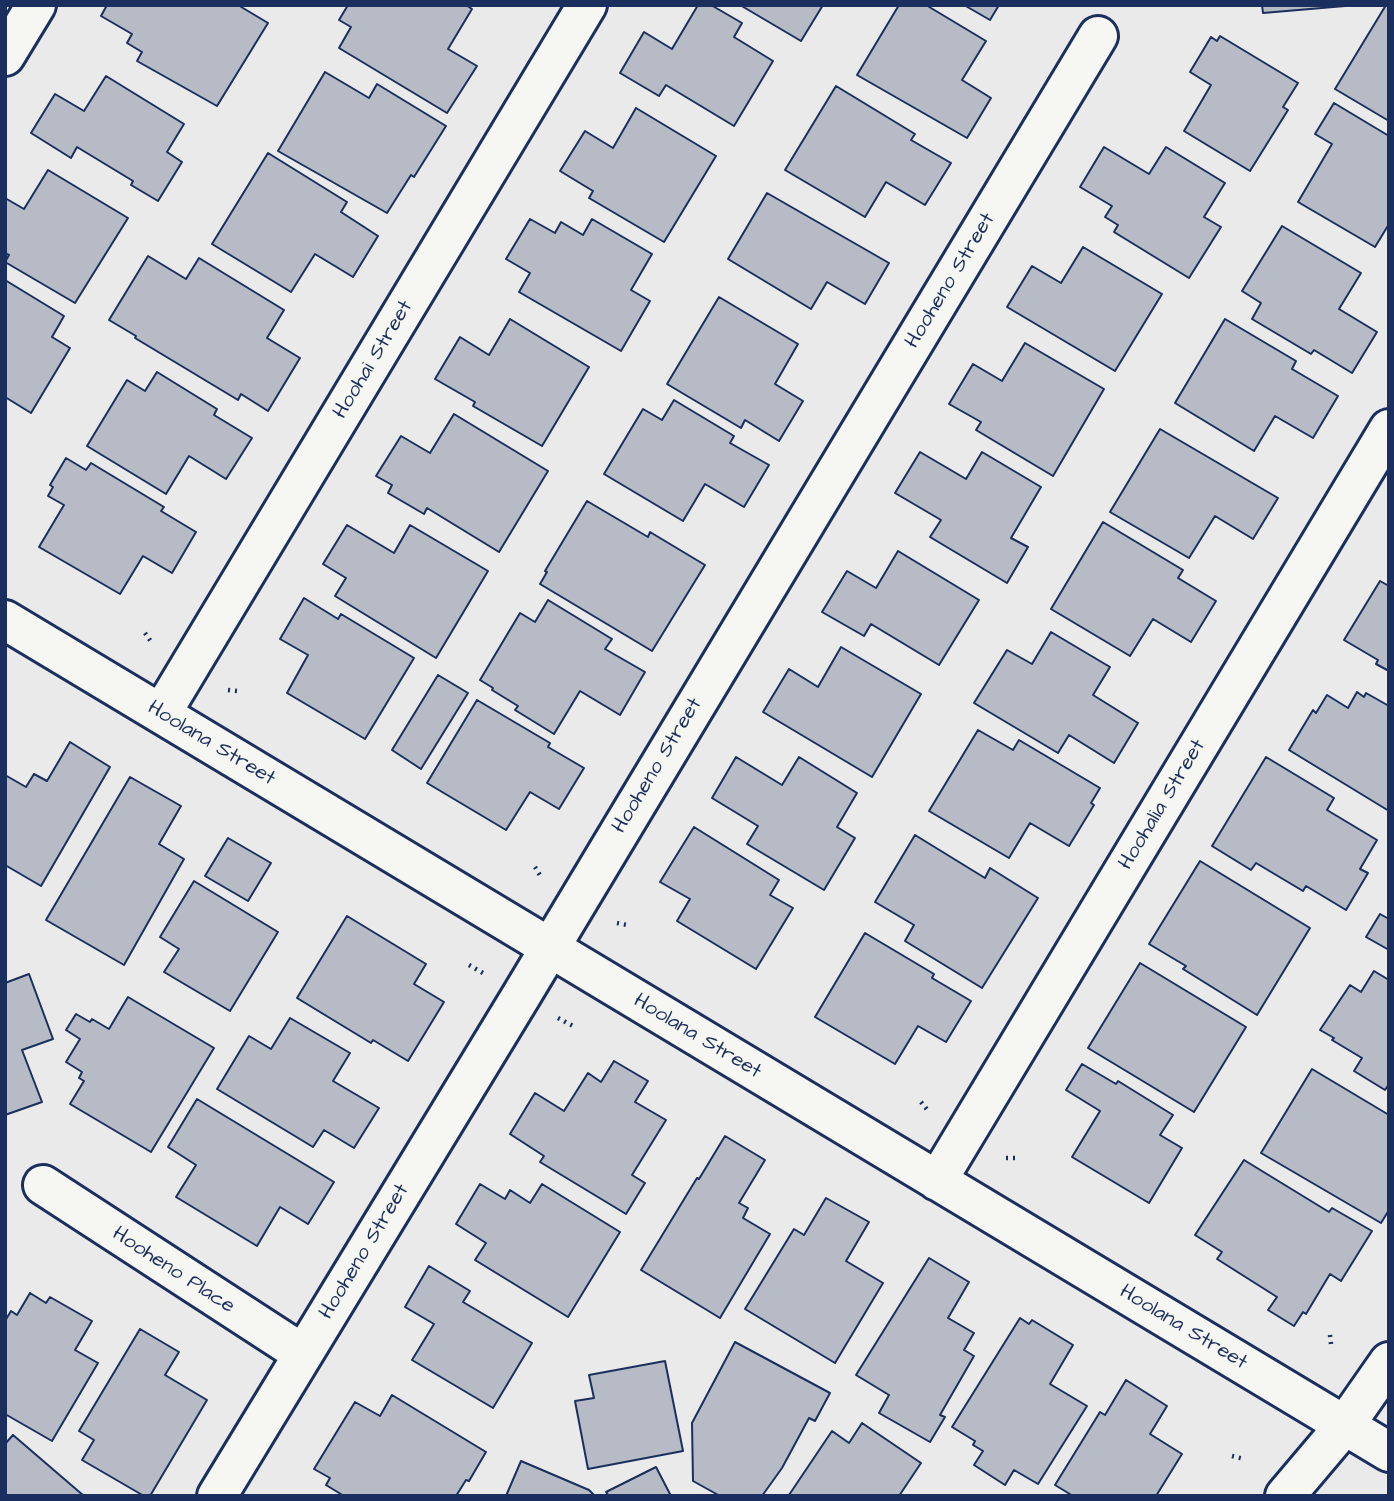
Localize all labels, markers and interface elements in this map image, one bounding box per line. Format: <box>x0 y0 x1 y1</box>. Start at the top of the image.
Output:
street label: Hooheno Street <box>901 209 1001 353</box>
street label: Hoohai Street <box>329 296 419 424</box>
street label: Hooheno Street <box>608 694 708 838</box>
street label: Hoolana Street <box>142 696 280 792</box>
street label: Hoohalia Street <box>1114 735 1212 875</box>
street label: Hoolana Street <box>628 989 766 1085</box>
street label: Hooheno Street <box>315 1180 415 1324</box>
street label: Hooheno Place <box>107 1222 239 1320</box>
street label: Hoolana Street <box>1114 1280 1252 1376</box>

